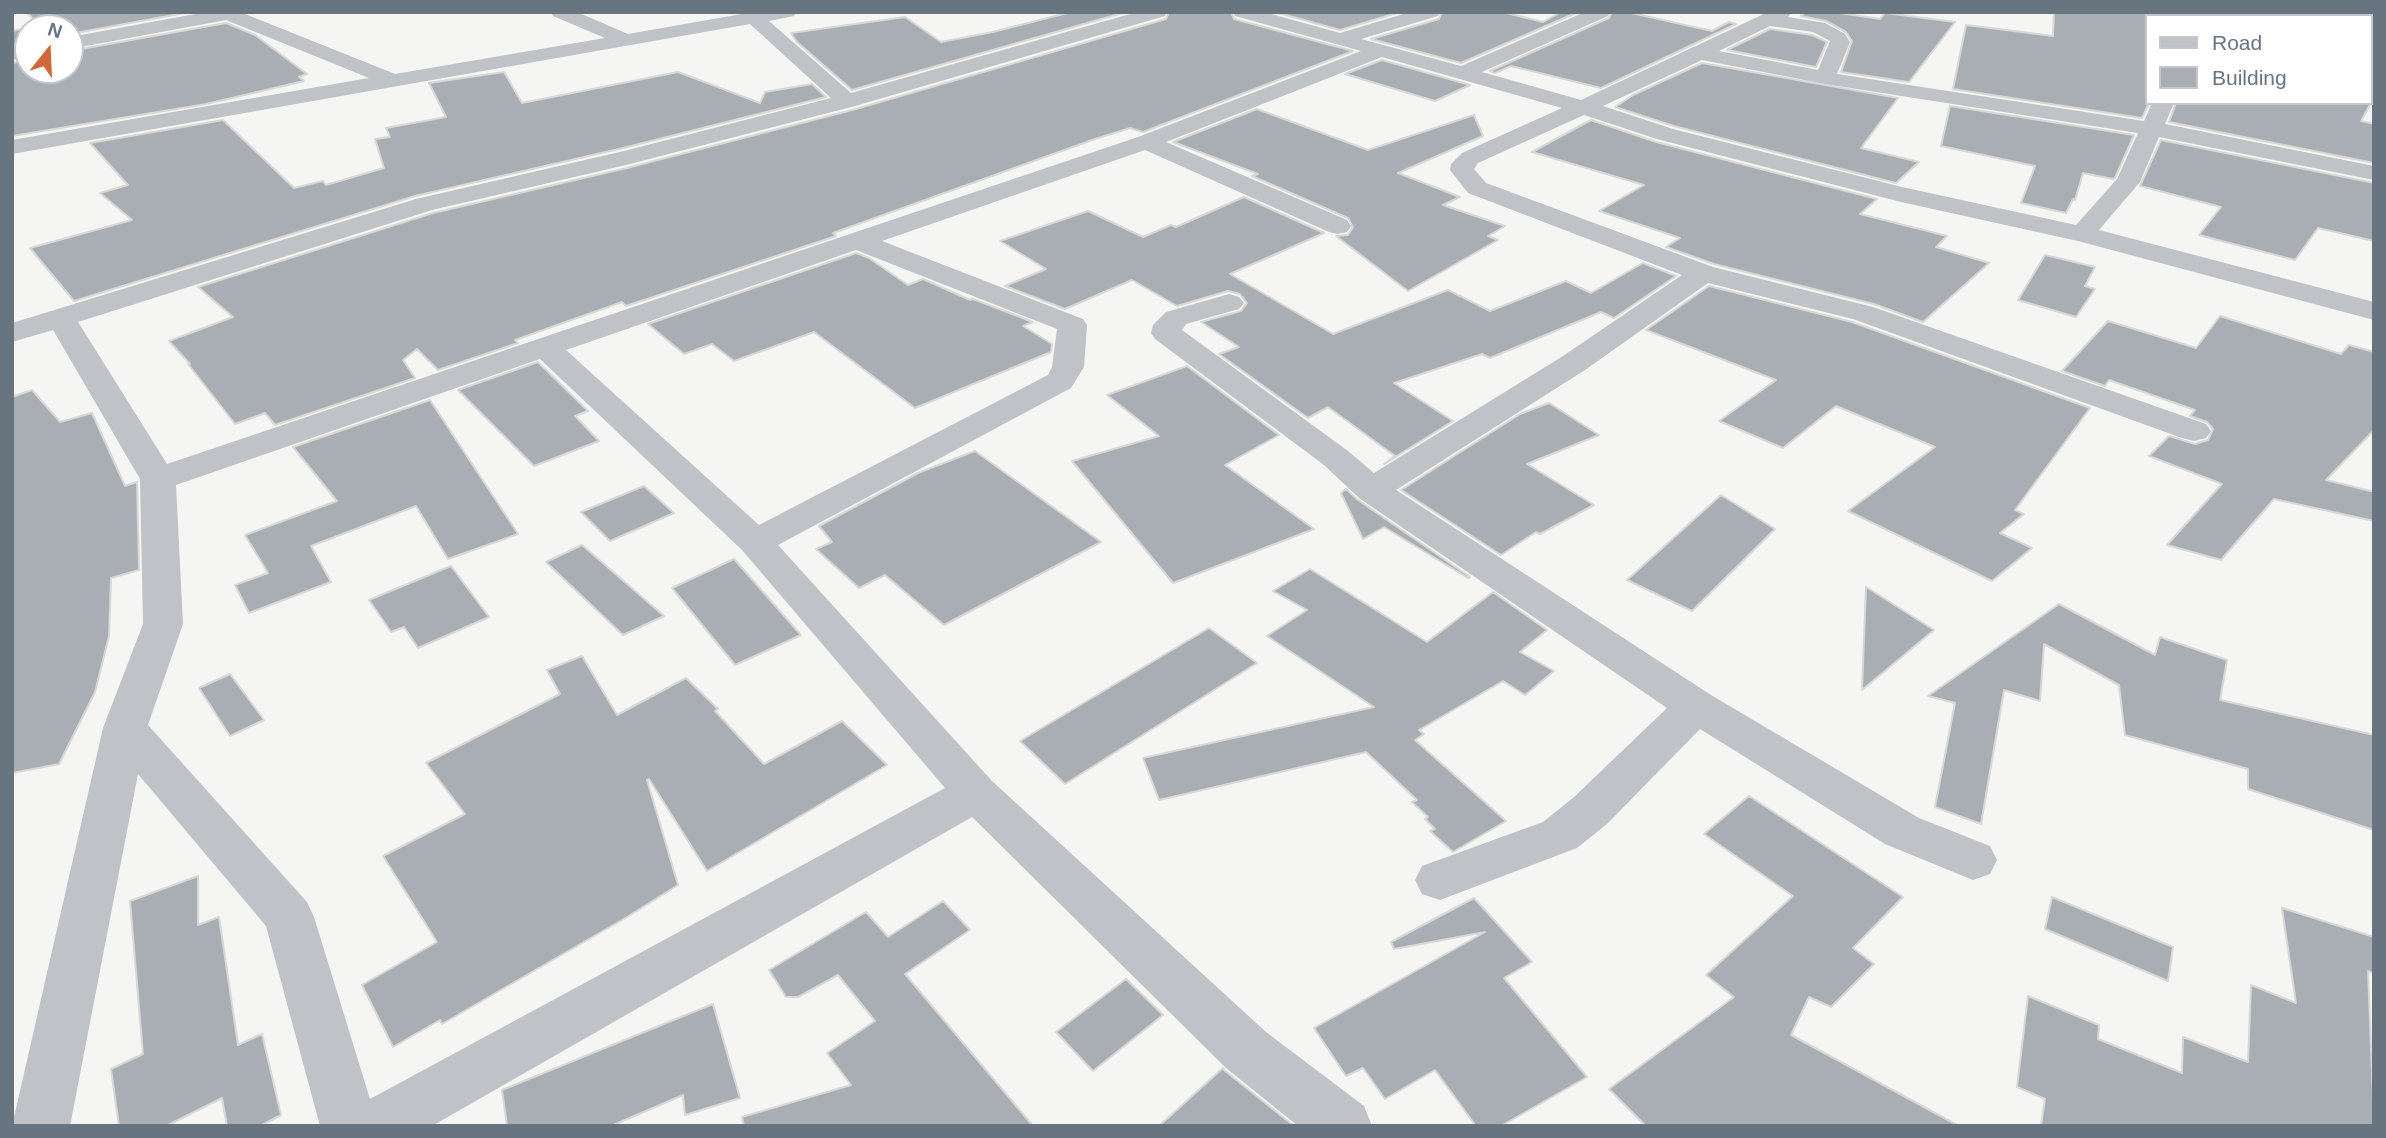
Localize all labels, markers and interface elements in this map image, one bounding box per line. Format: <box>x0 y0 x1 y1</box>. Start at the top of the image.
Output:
north arrow <box>14 14 84 84</box>
legend <box>2144 14 2372 105</box>
text: N <box>45 18 65 43</box>
text: Road <box>2212 31 2262 54</box>
text: Building <box>2212 66 2287 89</box>

